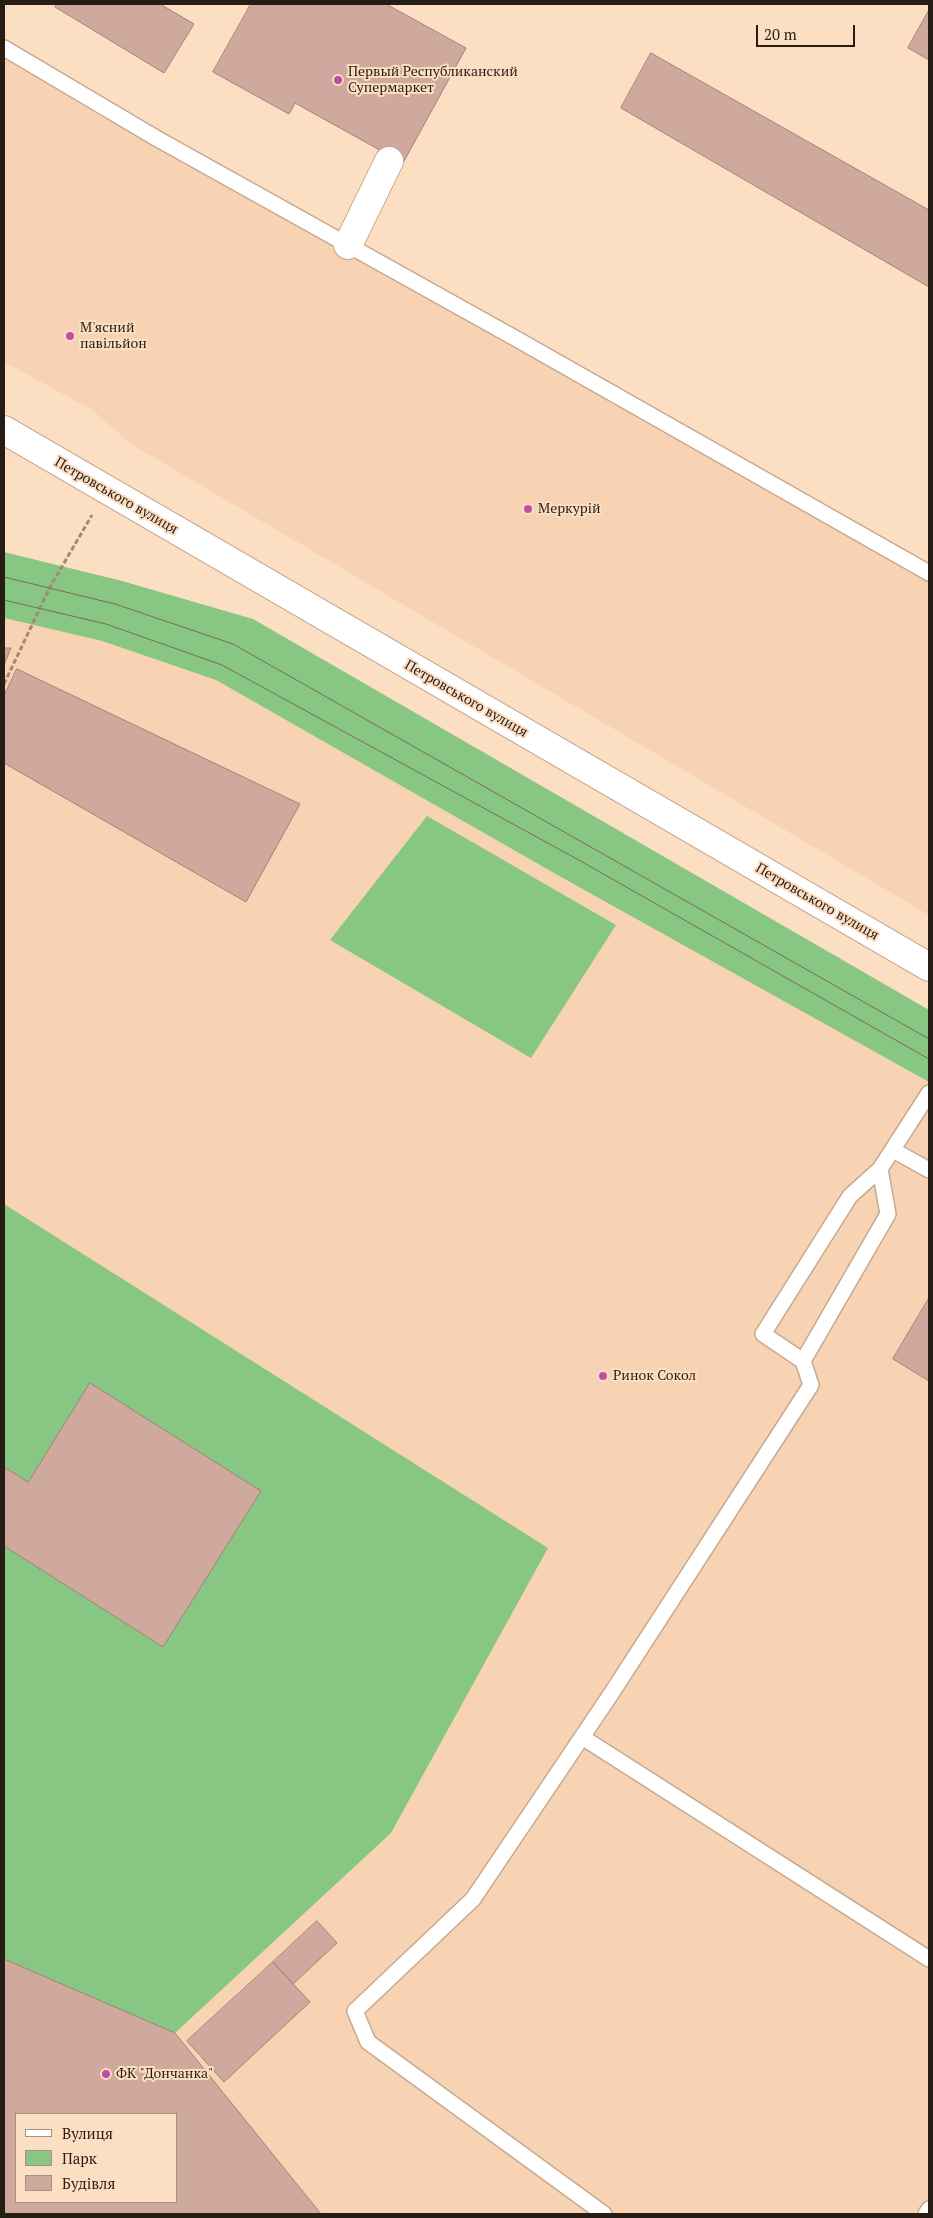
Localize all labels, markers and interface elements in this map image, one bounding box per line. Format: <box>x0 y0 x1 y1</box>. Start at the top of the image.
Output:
scale bar <box>758 15 857 47</box>
text: 20 m <box>764 24 797 44</box>
place label: Первый Республиканский Супермаркет <box>348 64 518 96</box>
marker: Первый Республиканский Супермаркет <box>332 74 344 86</box>
place label: М'ясний павільйон <box>80 320 147 352</box>
marker: М'ясний павільйон <box>64 330 76 342</box>
street label: Петровського вулиця <box>51 454 181 538</box>
place label: Меркурій <box>538 501 600 517</box>
marker: Меркурій <box>522 503 534 515</box>
street label: Петровського вулиця <box>401 657 531 741</box>
street label: Петровського вулиця <box>752 860 882 944</box>
place label: Ринок Сокол <box>613 1368 696 1384</box>
marker: Ринок Сокол <box>597 1370 609 1382</box>
place label: ФК "Дончанка" <box>116 2066 213 2082</box>
marker: ФК "Дончанка" <box>100 2068 112 2080</box>
legend <box>15 2113 178 2203</box>
text: Вулиця <box>62 2123 113 2143</box>
text: Парк <box>62 2148 97 2168</box>
text: Будівля <box>62 2173 115 2193</box>

